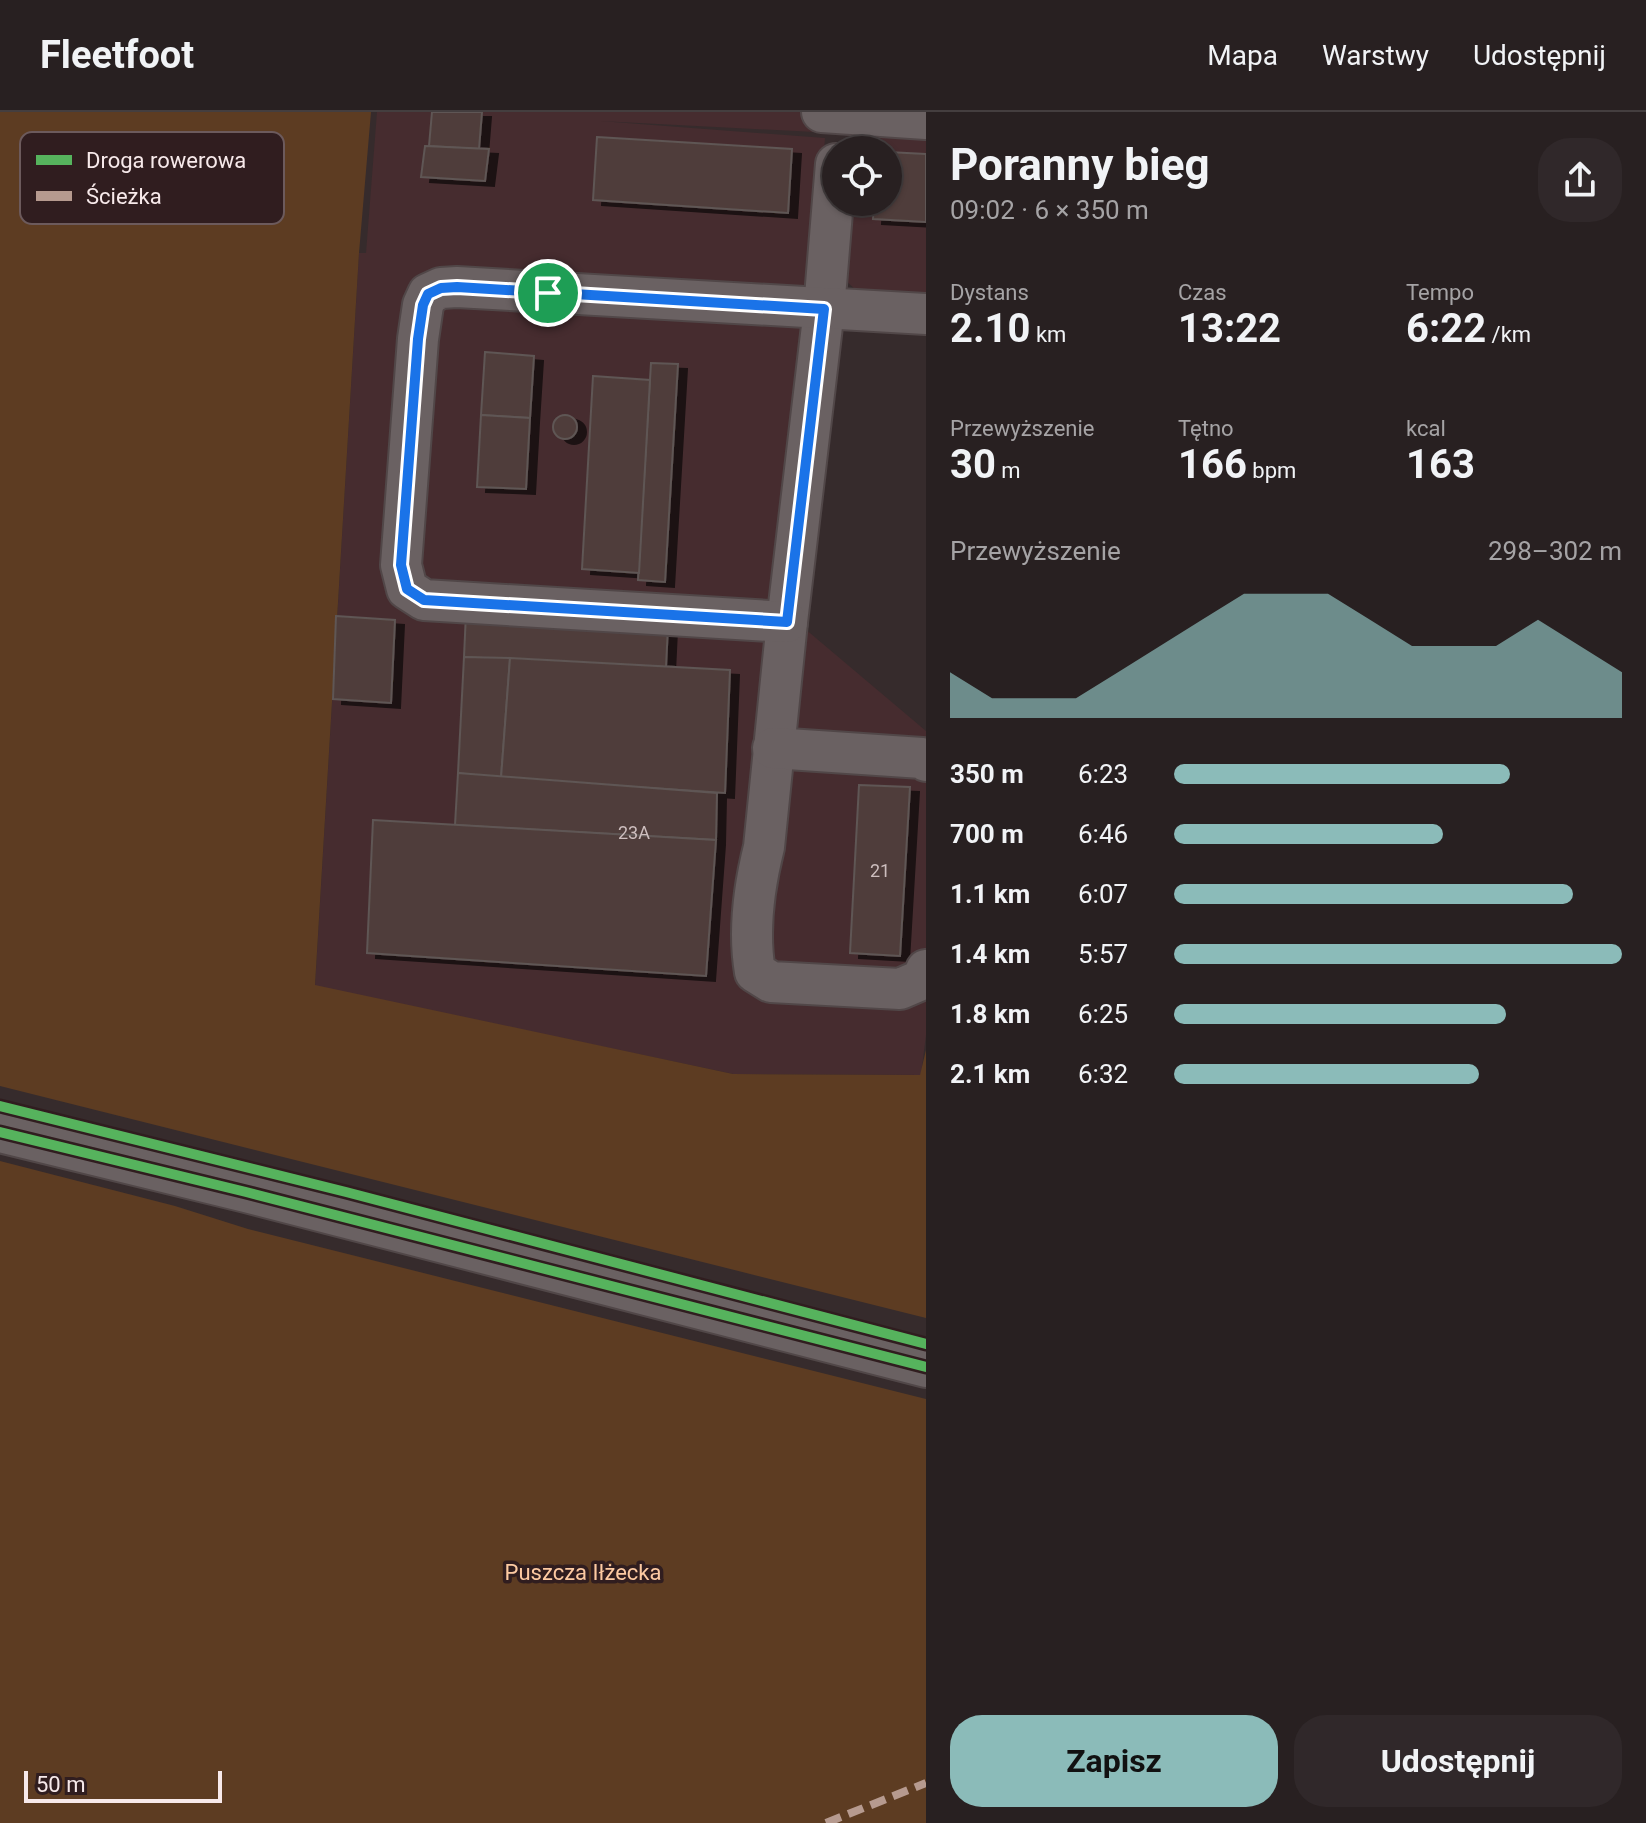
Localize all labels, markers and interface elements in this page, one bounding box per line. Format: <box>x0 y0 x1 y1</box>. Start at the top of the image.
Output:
text: Fleetfoot <box>40 33 194 77</box>
text: Mapa <box>1207 39 1278 72</box>
text: Warstwy <box>1322 39 1429 72</box>
text: Udostępnij <box>1473 39 1606 72</box>
legend <box>20 132 284 224</box>
map controls <box>822 136 902 216</box>
button: locate <box>822 136 902 216</box>
button: share <box>1538 138 1622 222</box>
text: Poranny bieg <box>950 139 1210 191</box>
text: Droga rowerowa <box>86 148 246 173</box>
text: Ścieżka <box>86 183 162 209</box>
text: 09:02 · 6 × 350 m <box>950 195 1149 225</box>
pin <box>514 259 582 327</box>
icon: arrive <box>526 271 570 315</box>
text: Dystans <box>950 280 1029 305</box>
text: Czas <box>1178 280 1227 305</box>
text: Tempo <box>1406 280 1474 305</box>
text: 2.10 <box>950 305 1030 352</box>
text: 13:22 <box>1178 305 1281 352</box>
text: 6:22 <box>1406 305 1486 352</box>
text: km <box>1030 322 1066 347</box>
text: /km <box>1486 322 1531 347</box>
text: Przewyższenie <box>950 416 1095 441</box>
text: Tętno <box>1178 416 1234 441</box>
text: kcal <box>1406 416 1446 441</box>
text: 30 <box>950 441 996 488</box>
text: 166 <box>1178 441 1247 488</box>
text: 163 <box>1406 441 1475 488</box>
text: m <box>996 458 1021 483</box>
text: bpm <box>1247 458 1296 483</box>
text: Przewyższenie <box>950 536 1121 566</box>
text: 298–302 m <box>1488 536 1622 566</box>
text: 350 m <box>950 759 1024 789</box>
text: 6:23 <box>1078 759 1128 789</box>
text: 700 m <box>950 819 1024 849</box>
text: 6:46 <box>1078 819 1128 849</box>
house number: 23A <box>618 822 650 843</box>
house number: 21 <box>870 860 890 881</box>
text: 1.1 km <box>950 879 1030 909</box>
text: 6:07 <box>1078 879 1128 909</box>
text: 1.4 km <box>950 939 1030 969</box>
text: 5:57 <box>1078 939 1128 969</box>
text: 1.8 km <box>950 999 1030 1029</box>
text: 6:25 <box>1078 999 1128 1029</box>
text: 2.1 km <box>950 1059 1030 1089</box>
text: 6:32 <box>1078 1059 1128 1089</box>
park label: Puszcza Iłżecka <box>505 1560 661 1585</box>
button: Zapisz <box>950 1715 1278 1807</box>
button: Udostępnij <box>1294 1715 1622 1807</box>
scale bar <box>24 1767 222 1803</box>
text: 50 m <box>36 1772 85 1797</box>

